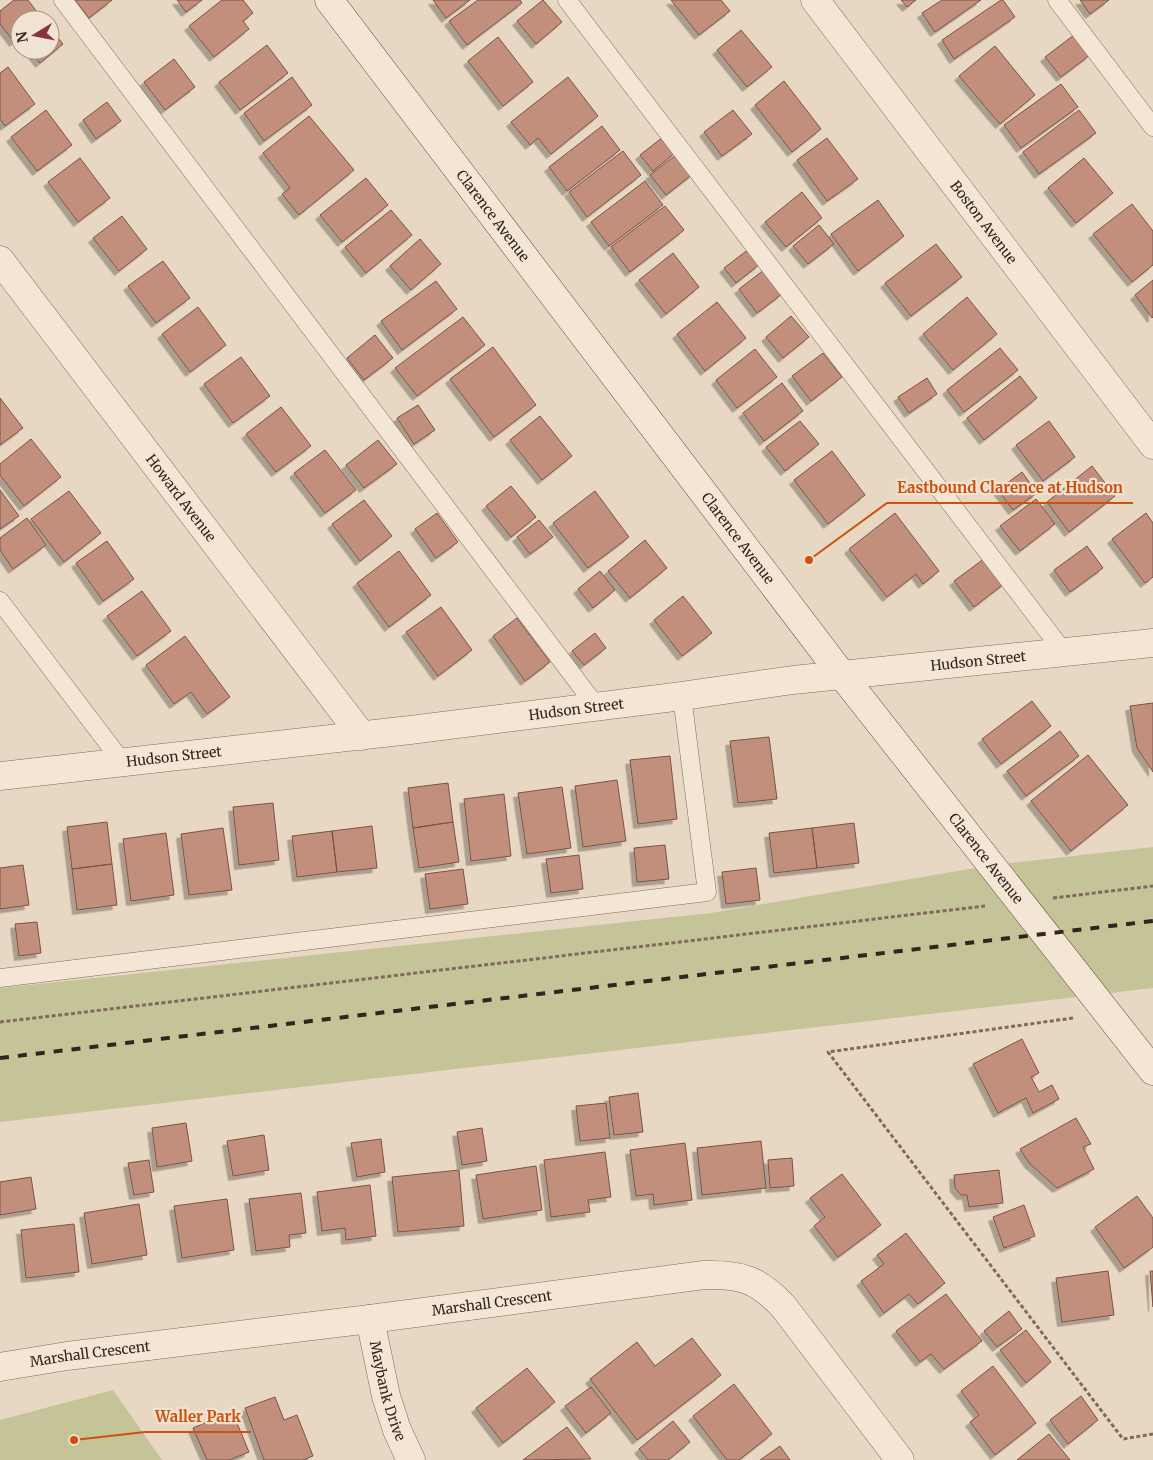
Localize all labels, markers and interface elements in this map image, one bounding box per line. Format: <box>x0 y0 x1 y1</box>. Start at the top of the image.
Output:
north arrow <box>10 10 60 60</box>
text: N <box>12 30 32 44</box>
street label: Clarence Avenue <box>452 166 534 265</box>
street label: Boston Avenue <box>946 177 1021 267</box>
street label: Howard Avenue <box>142 451 220 545</box>
callout: Eastbound Clarence at Hudson <box>887 473 1133 503</box>
text: Eastbound Clarence at Hudson <box>897 478 1123 497</box>
street label: Clarence Avenue <box>697 489 779 588</box>
street label: Hudson Street <box>930 647 1027 675</box>
street label: Hudson Street <box>527 694 625 724</box>
street label: Hudson Street <box>125 742 223 771</box>
street label: Clarence Avenue <box>945 809 1027 907</box>
street label: Marshall Crescent <box>431 1286 554 1320</box>
street label: Marshall Crescent <box>29 1337 152 1371</box>
street label: Maybank Drive <box>366 1339 410 1444</box>
callout: Waller Park <box>145 1402 251 1432</box>
text: Waller Park <box>154 1407 241 1426</box>

